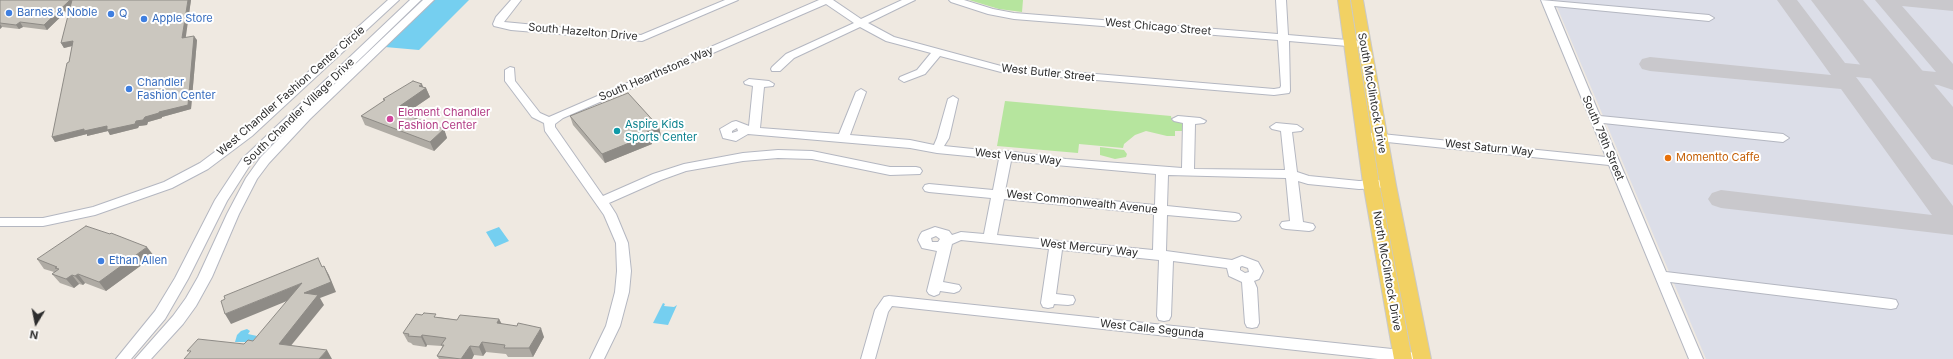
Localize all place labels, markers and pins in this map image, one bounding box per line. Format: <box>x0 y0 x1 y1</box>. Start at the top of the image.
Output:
place label: Barnes & Noble <box>17 6 97 20</box>
place label: Q <box>119 7 127 21</box>
marker: Barnes & Noble <box>4 8 14 18</box>
marker: Q <box>106 9 116 19</box>
place label: Apple Store <box>152 12 213 26</box>
marker: Apple Store <box>139 14 149 24</box>
place label: Chandler Fashion Center <box>137 76 216 102</box>
marker: Chandler Fashion Center <box>124 84 134 94</box>
place label: Element Chandler Fashion Center <box>398 106 490 132</box>
marker: Element Chandler Fashion Center <box>385 114 395 124</box>
place label: Aspire Kids Sports Center <box>625 118 697 144</box>
marker: Aspire Kids Sports Center <box>612 126 622 136</box>
place label: Momentto Caffe <box>1676 151 1760 165</box>
marker: Momentto Caffe <box>1663 153 1673 163</box>
place label: Ethan Allen <box>109 254 167 268</box>
marker: Ethan Allen <box>96 256 106 266</box>

